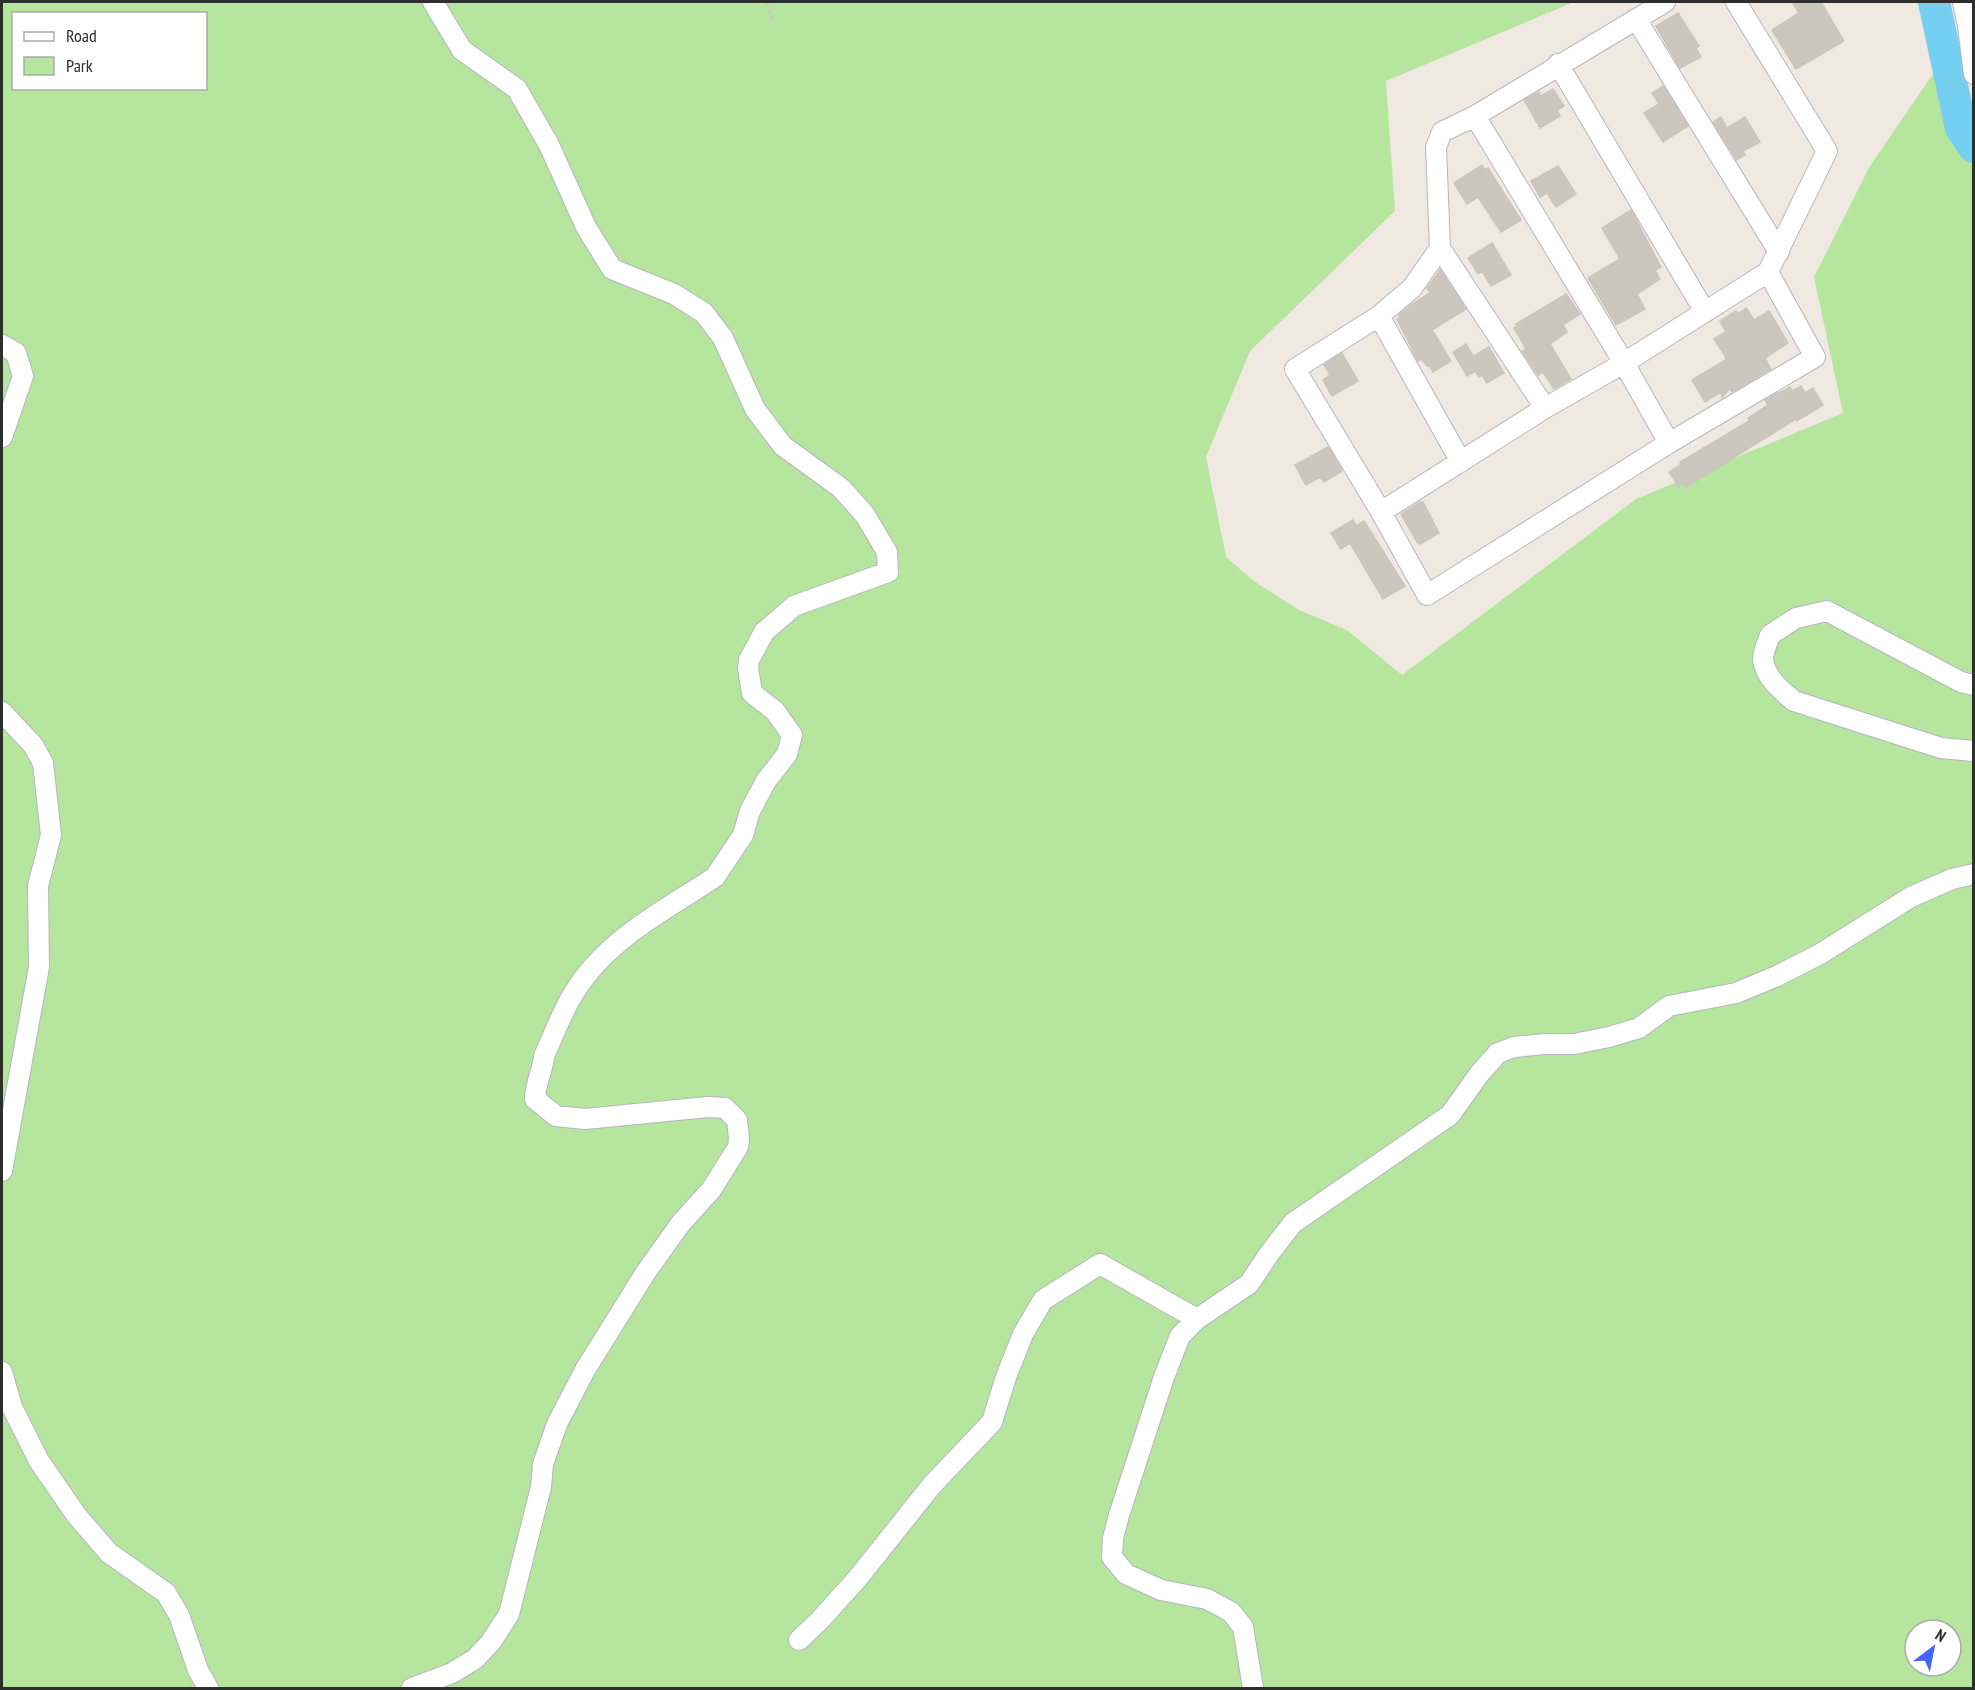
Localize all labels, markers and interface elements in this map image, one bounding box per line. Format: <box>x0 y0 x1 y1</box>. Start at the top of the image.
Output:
legend <box>12 12 207 90</box>
text: Road <box>66 24 97 47</box>
text: Park <box>66 54 93 77</box>
north arrow <box>1903 1618 1963 1678</box>
text: N <box>1932 1625 1950 1646</box>

